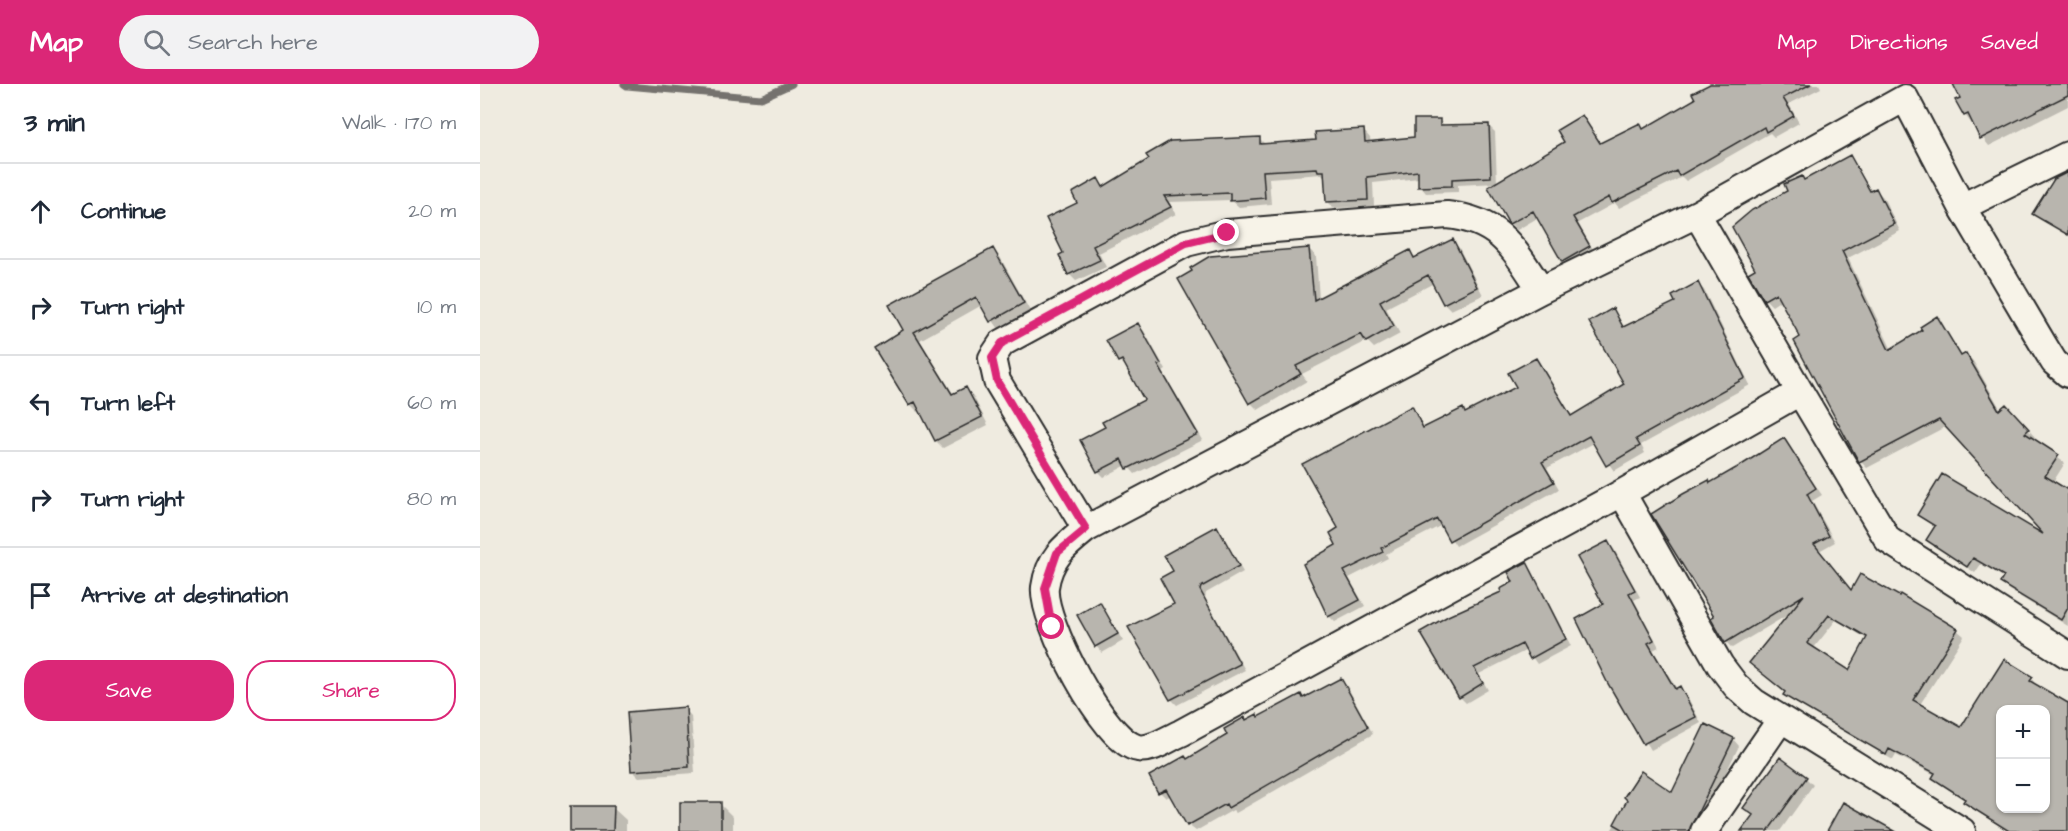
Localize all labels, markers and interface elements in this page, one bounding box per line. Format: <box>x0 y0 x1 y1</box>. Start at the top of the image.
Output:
search box <box>119 15 539 69</box>
text: Map <box>30 23 83 62</box>
icon: search <box>140 26 173 59</box>
text: Search here <box>188 27 318 58</box>
text: Map <box>1777 28 1817 57</box>
text: Directions <box>1850 28 1948 57</box>
text: Saved <box>1981 28 2038 57</box>
text: 3 min <box>24 105 85 141</box>
text: Walk · 170 m <box>342 109 456 137</box>
icon: ahead <box>24 195 57 228</box>
text: Continue <box>81 196 166 227</box>
text: 20 m <box>408 197 456 225</box>
route end <box>1213 219 1239 245</box>
icon: right <box>24 291 57 324</box>
text: Turn right <box>81 292 184 323</box>
text: 10 m <box>417 293 456 321</box>
icon: left <box>24 387 57 420</box>
text: Turn left <box>81 388 175 419</box>
text: 60 m <box>407 389 456 417</box>
icon: right <box>24 483 57 516</box>
text: Turn right <box>81 484 184 515</box>
text: 80 m <box>407 485 456 513</box>
icon: arrive <box>24 579 57 612</box>
text: Arrive at destination <box>81 580 288 611</box>
route start <box>1038 613 1064 639</box>
button: Save <box>24 660 234 721</box>
button: Share <box>246 660 456 721</box>
map controls <box>1996 705 2050 813</box>
button: + <box>1996 705 2050 759</box>
button: − <box>1996 759 2050 813</box>

